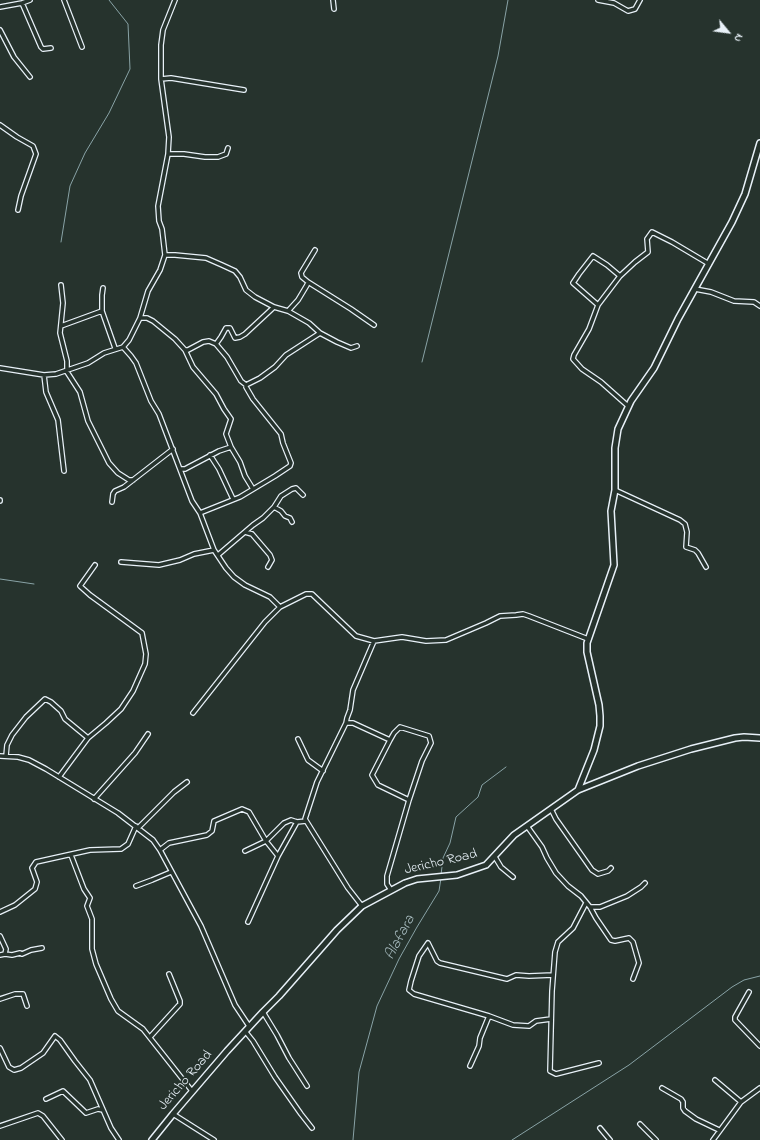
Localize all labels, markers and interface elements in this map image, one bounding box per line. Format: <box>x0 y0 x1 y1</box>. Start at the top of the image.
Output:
north arrow <box>708 12 748 52</box>
text: N <box>730 31 747 45</box>
street label: Jericho Road <box>403 846 479 880</box>
water label: Alafara <box>382 913 420 963</box>
street label: Jericho Road <box>155 1048 217 1114</box>

